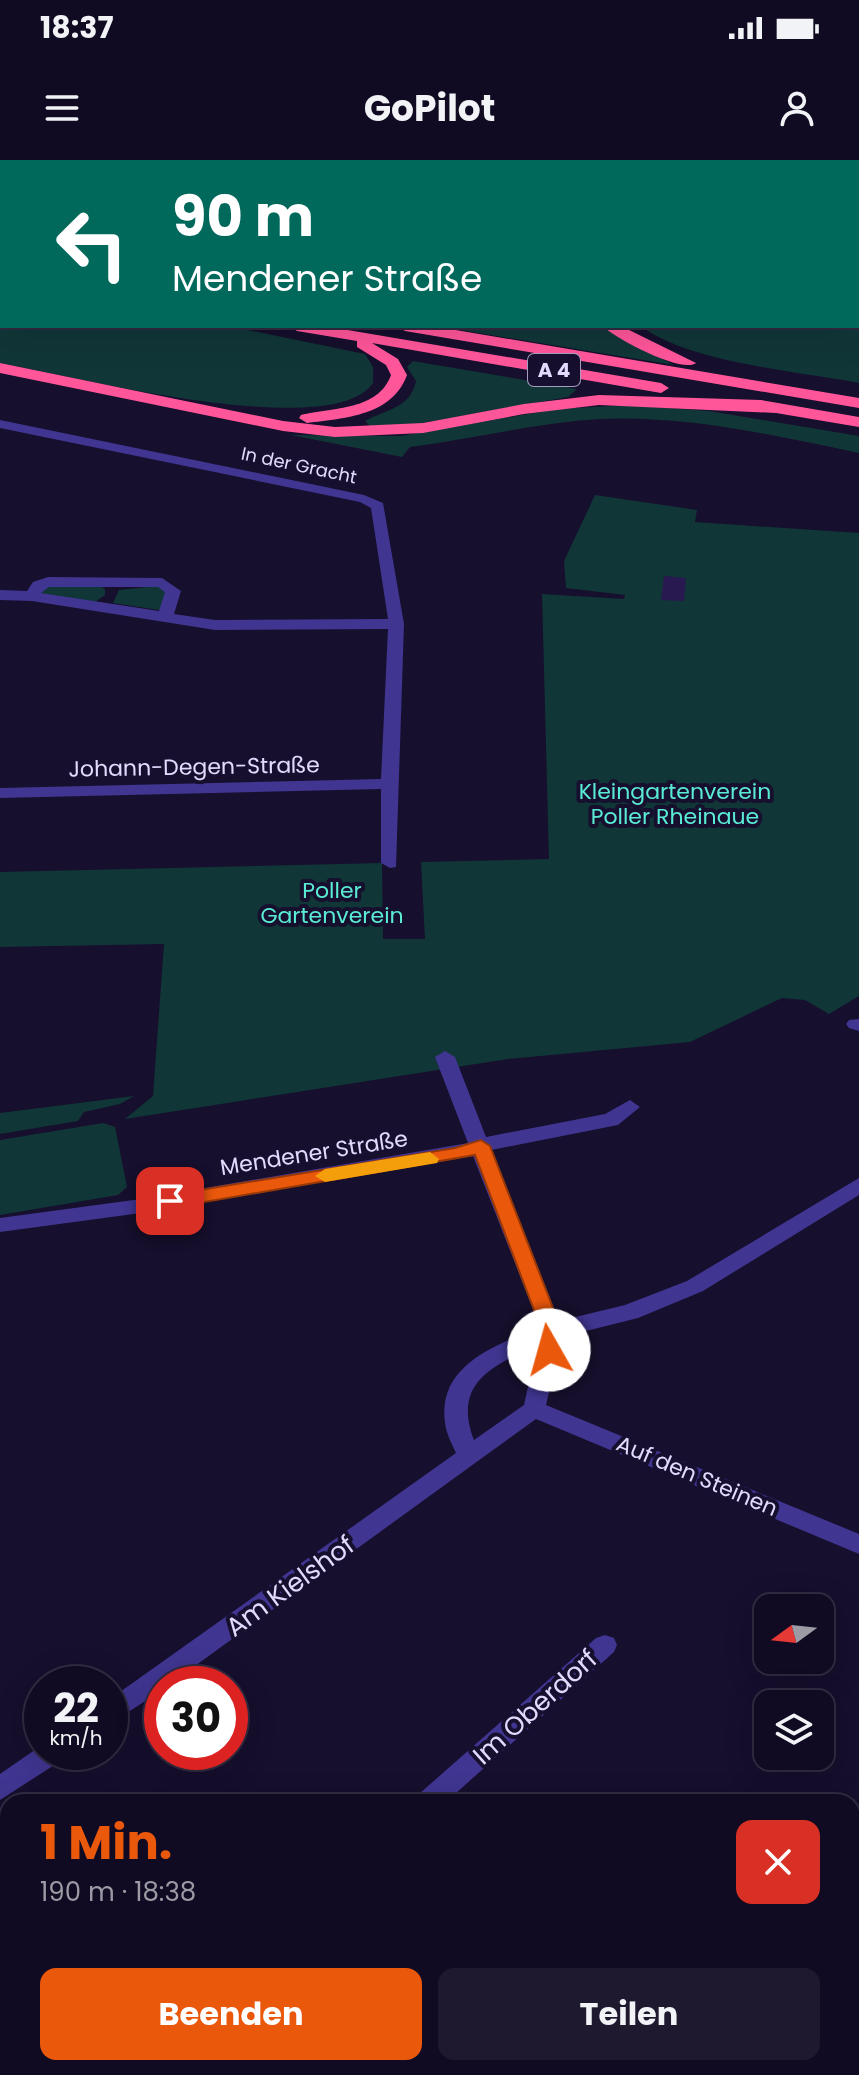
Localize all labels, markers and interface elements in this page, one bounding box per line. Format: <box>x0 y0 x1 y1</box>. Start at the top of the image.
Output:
text: 18:37 <box>40 6 113 49</box>
text: GoPilot <box>364 83 495 134</box>
icon: menu <box>40 86 84 130</box>
icon: person <box>775 86 819 130</box>
text: 90 m <box>172 177 314 256</box>
icon: left <box>40 192 144 296</box>
text: Mendener Straße <box>172 253 482 304</box>
road number: A 4 <box>528 354 580 386</box>
street label: In der Gracht <box>239 441 359 489</box>
street label: Johann-Degen-Straße <box>68 749 320 785</box>
park label: Kleingartenverein Poller Rheinaue <box>579 776 771 832</box>
park label: Poller Gartenverein <box>260 875 404 931</box>
street label: Mendener Straße <box>218 1123 410 1183</box>
pin <box>136 1167 204 1235</box>
icon: arrive <box>148 1179 192 1223</box>
position arrow <box>507 1308 591 1392</box>
street label: Auf den Steinen <box>612 1428 782 1524</box>
street label: Am Kielshof <box>218 1527 362 1645</box>
north arrow <box>754 1594 834 1674</box>
map controls <box>754 1594 834 1770</box>
street label: Im Oberdorf <box>465 1641 605 1773</box>
speed limit sign: 30 <box>144 1666 248 1770</box>
text: 22 <box>53 1680 99 1736</box>
button: layers <box>754 1690 834 1770</box>
text: km/h <box>49 1724 103 1752</box>
text: 1 Min. <box>40 1809 172 1876</box>
button: close <box>736 1820 820 1904</box>
text: 190 m · 18:38 <box>40 1874 196 1910</box>
button: Beenden <box>40 1968 422 2060</box>
button: Teilen <box>438 1968 820 2060</box>

